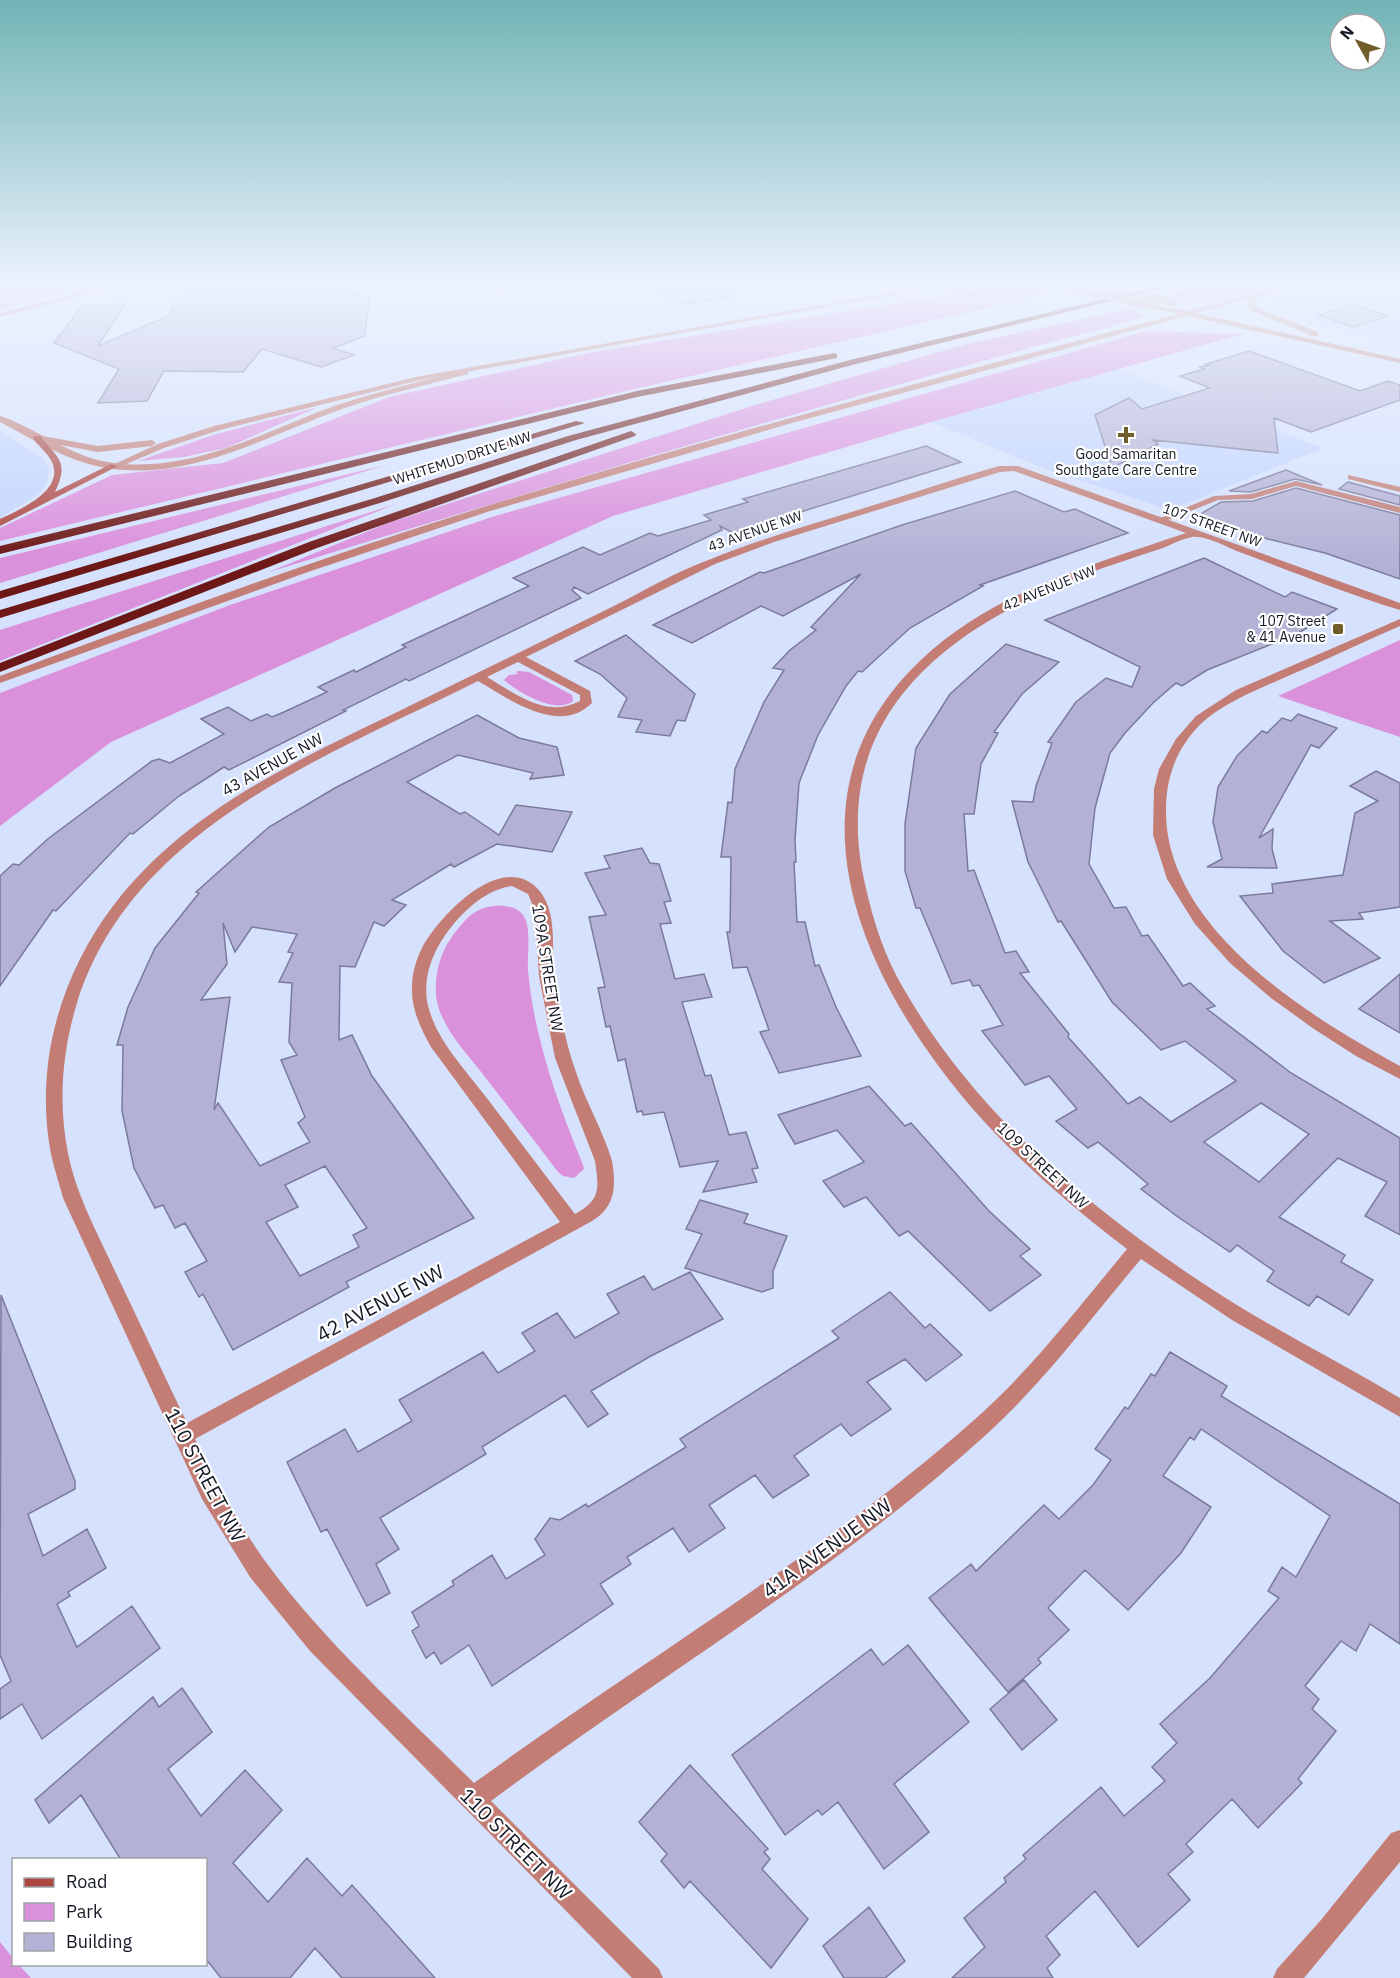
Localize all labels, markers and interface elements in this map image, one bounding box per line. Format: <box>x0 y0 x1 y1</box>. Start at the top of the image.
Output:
north arrow <box>1328 12 1388 72</box>
text: N <box>1335 21 1358 43</box>
marker: Good Samaritan Southgate Care Centre <box>1117 426 1135 444</box>
street label: WHITEMUD DRIVE NW <box>391 427 534 489</box>
place label: Good Samaritan Southgate Care Centre <box>1055 445 1197 479</box>
street label: 107 STREET NW <box>1160 499 1264 551</box>
street label: 43 AVENUE NW <box>706 506 805 556</box>
street label: 42 AVENUE NW <box>1000 561 1098 615</box>
place label: 107 Street & 41 Avenue <box>1246 612 1326 646</box>
marker: 107 Street & 41 Avenue <box>1331 622 1345 636</box>
street label: 43 AVENUE NW <box>218 728 326 800</box>
street label: 109A STREET NW <box>528 903 568 1033</box>
street label: 109 STREET NW <box>993 1117 1093 1213</box>
street label: 42 AVENUE NW <box>311 1258 448 1347</box>
street label: 110 STREET NW <box>159 1403 252 1546</box>
street label: 41A AVENUE NW <box>757 1491 897 1604</box>
street label: 110 STREET NW <box>455 1782 578 1906</box>
legend <box>12 1858 207 1966</box>
text: Road <box>66 1870 107 1893</box>
text: Park <box>66 1900 103 1923</box>
text: Building <box>66 1930 133 1953</box>

